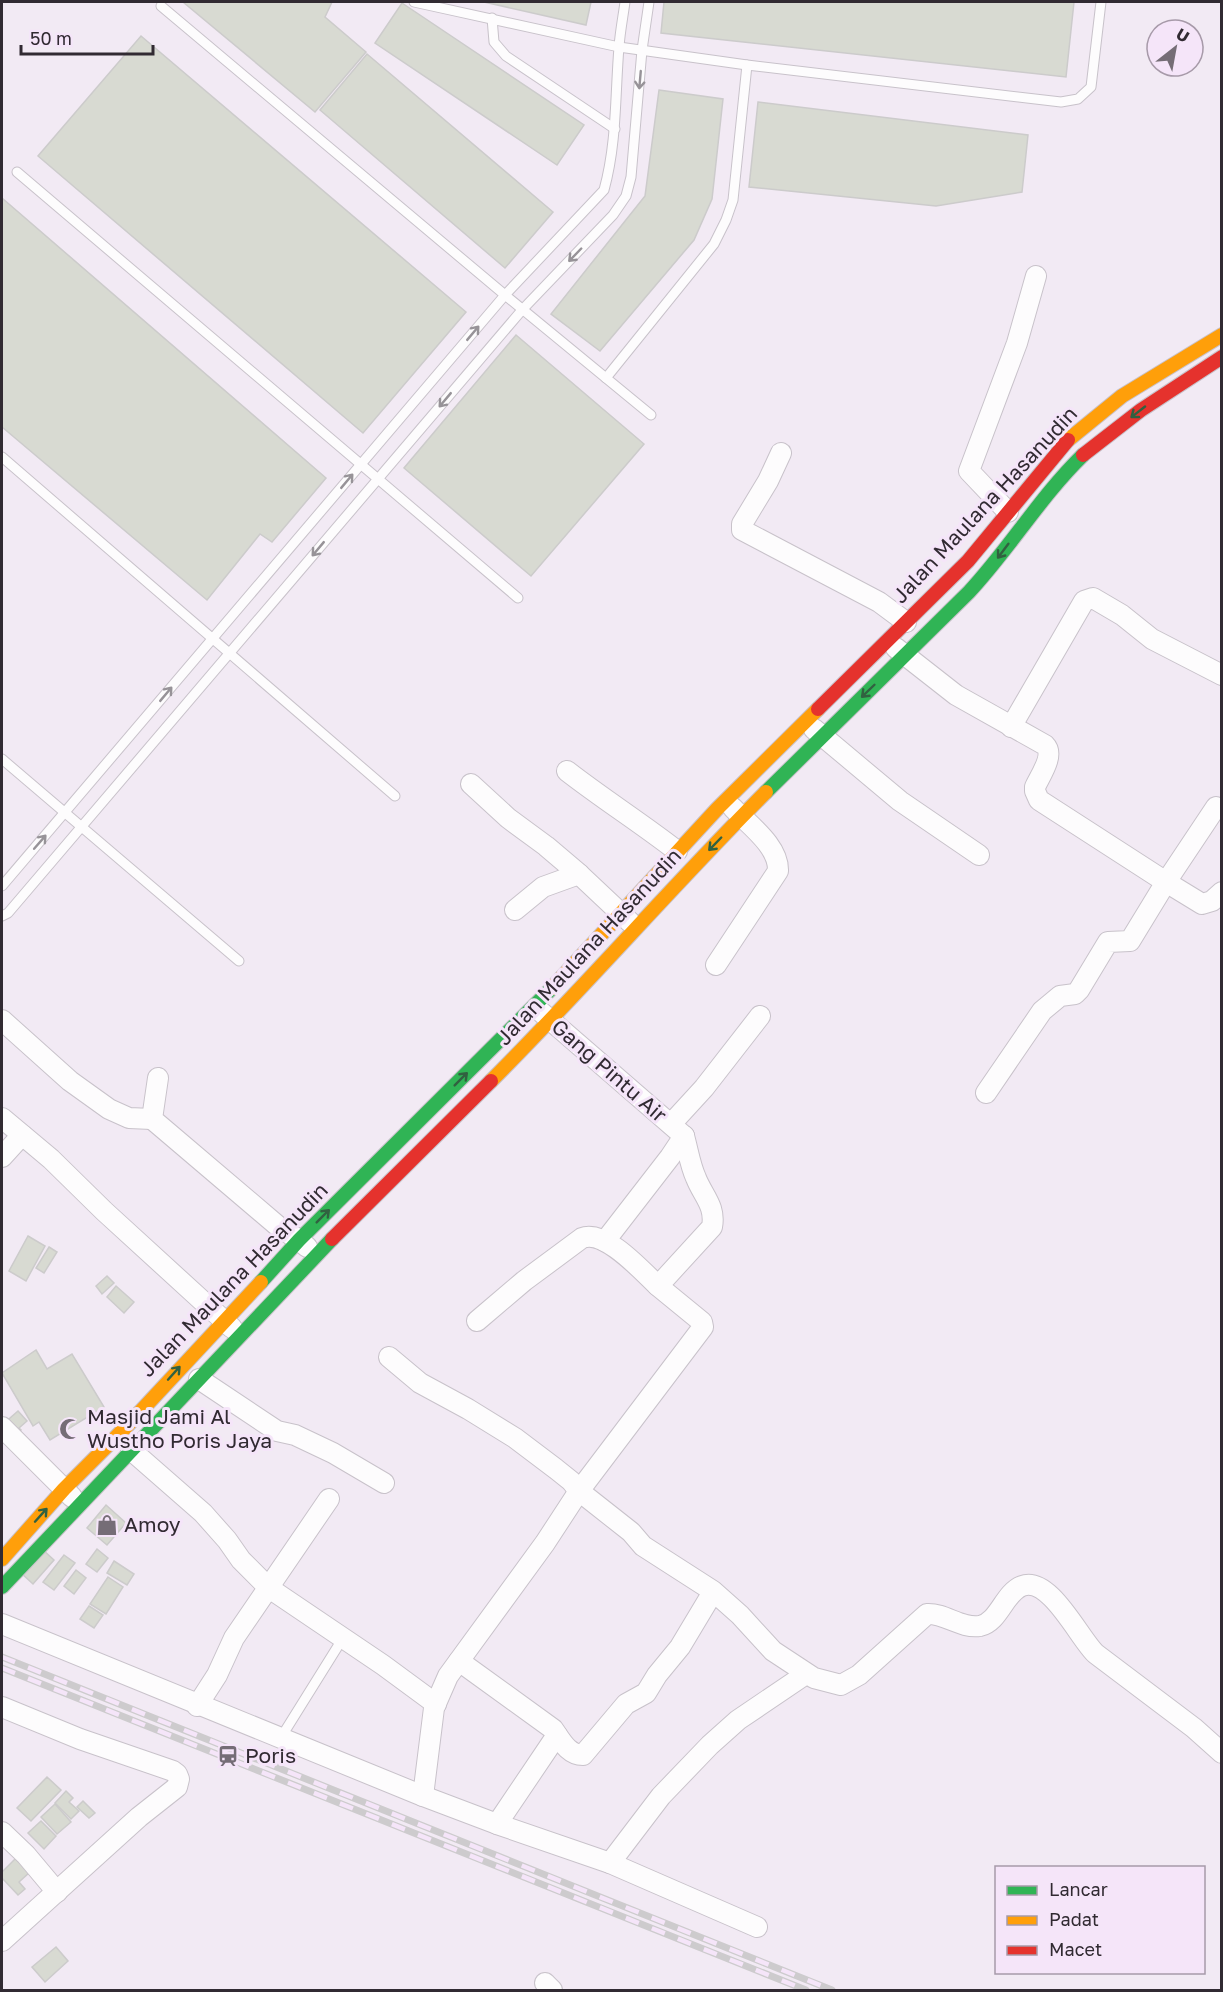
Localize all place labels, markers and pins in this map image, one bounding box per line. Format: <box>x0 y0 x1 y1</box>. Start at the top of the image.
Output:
place label: Masjid Jami Al Wustho Poris Jaya <box>87 1403 272 1453</box>
mosque icon: Masjid Jami Al Wustho Poris Jaya <box>58 1417 82 1441</box>
place label: Amoy <box>124 1511 181 1537</box>
shop icon: Amoy <box>95 1513 119 1537</box>
place label: Poris <box>245 1742 296 1768</box>
station icon: Poris <box>216 1744 240 1768</box>

